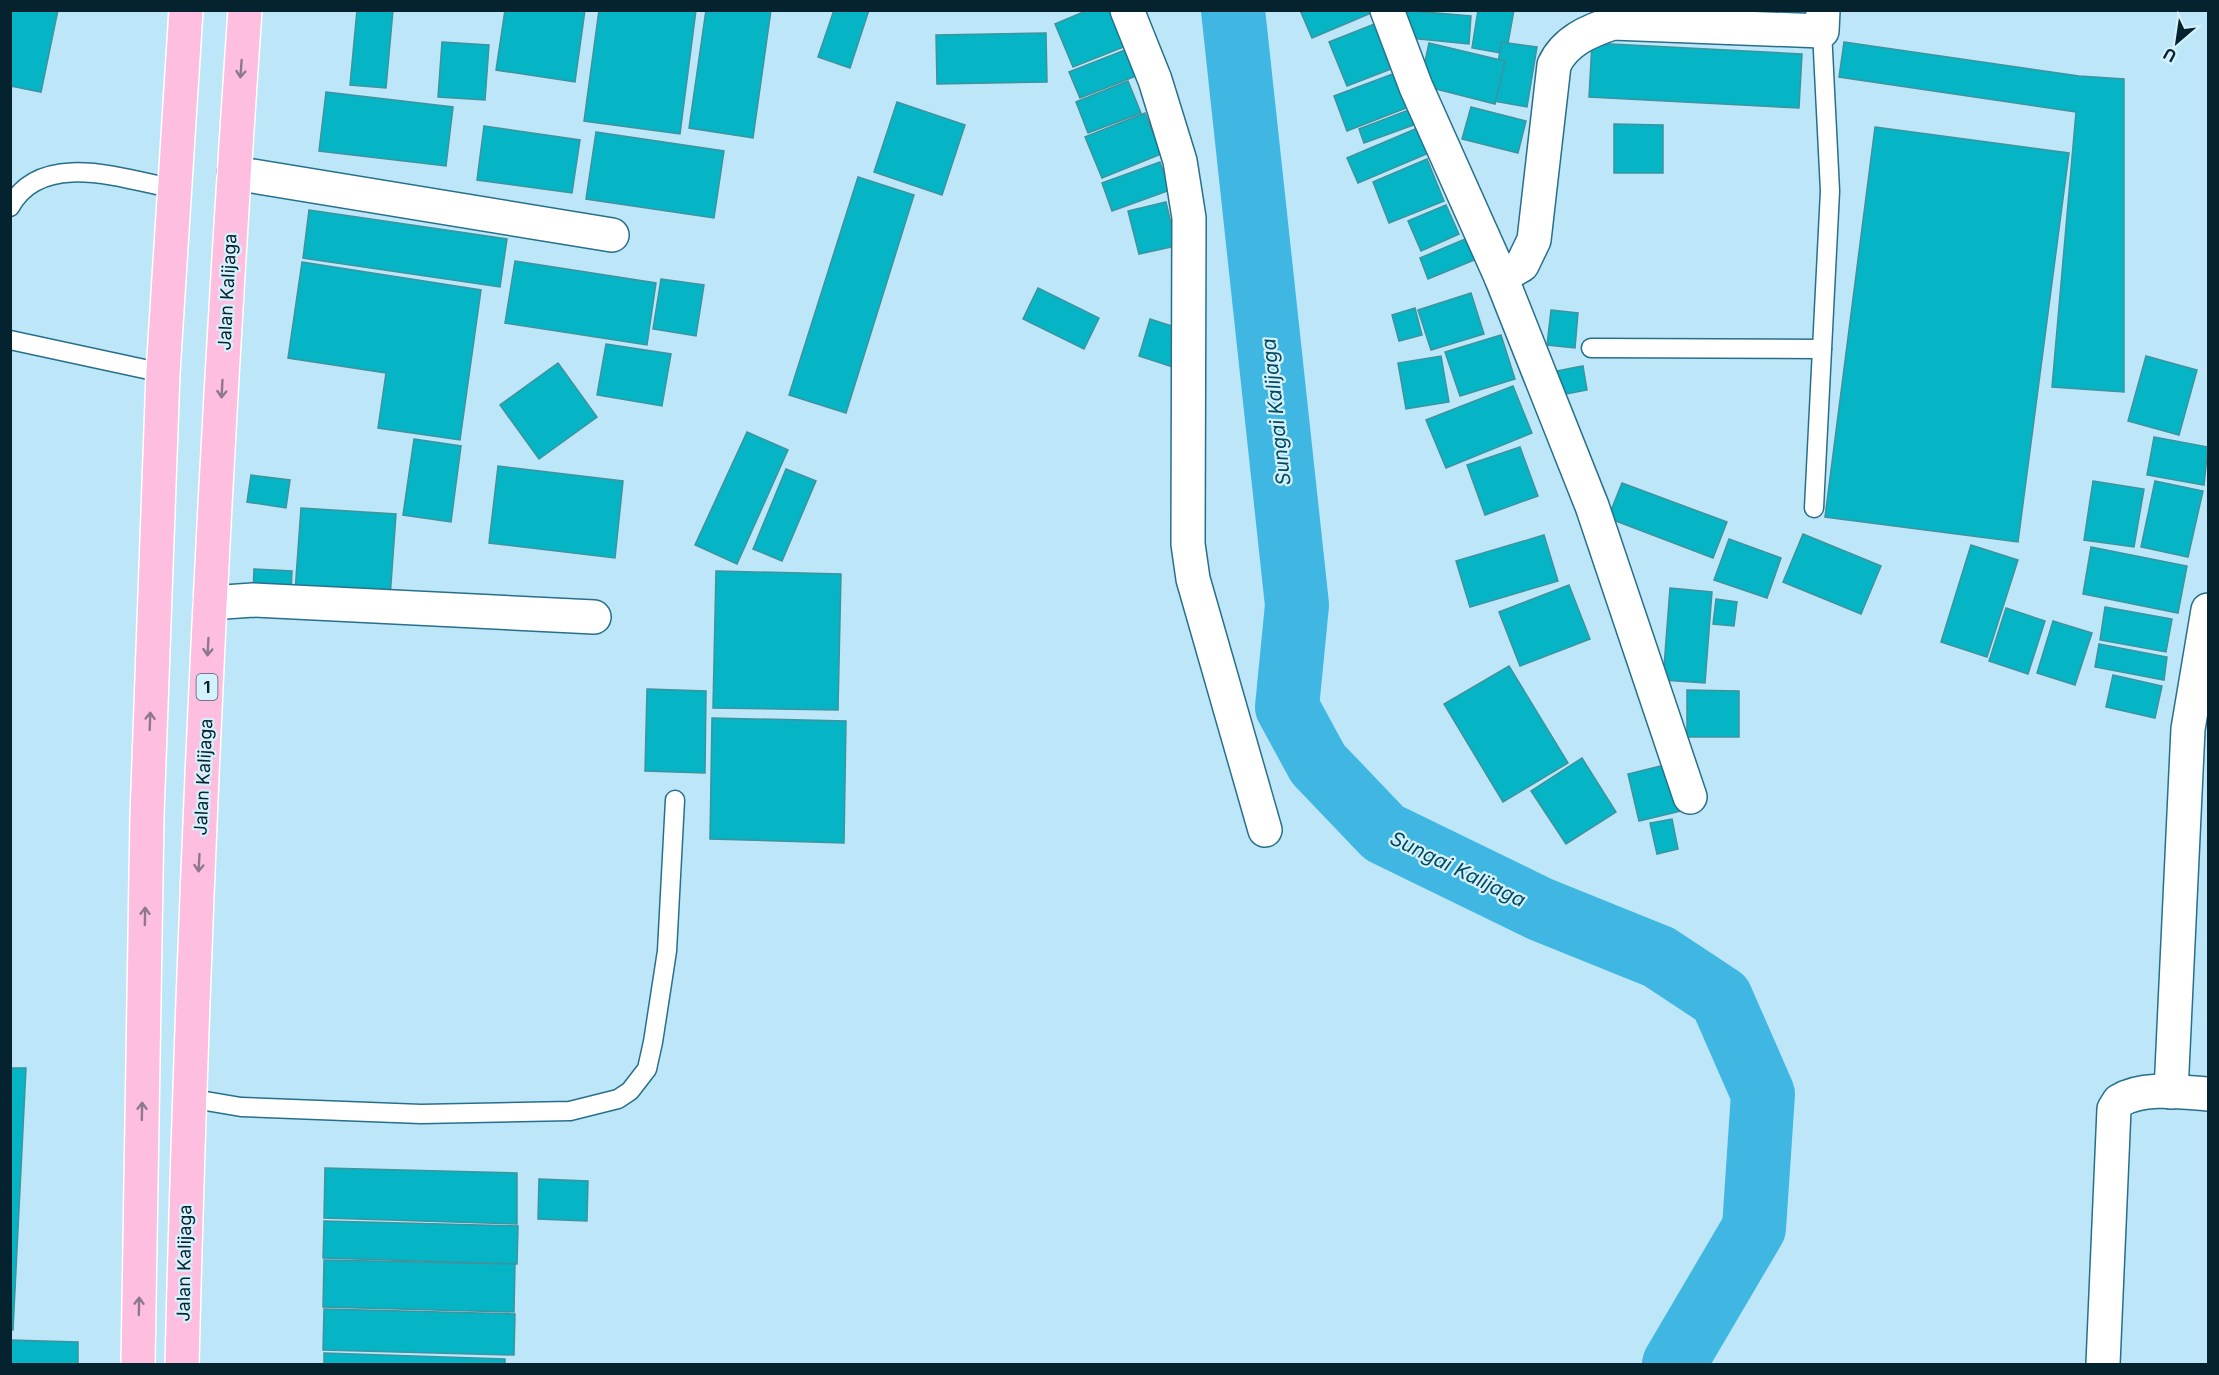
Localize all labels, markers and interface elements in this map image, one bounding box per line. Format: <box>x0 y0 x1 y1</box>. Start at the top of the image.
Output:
north arrow <box>2147 12 2207 72</box>
text: U <box>2160 44 2180 67</box>
one-way arrow <box>236 58 247 78</box>
street label: Jalan Kalijaga <box>213 233 241 351</box>
water label: Sungai Kalijaga <box>1256 337 1296 487</box>
one-way arrow <box>216 379 227 399</box>
one-way arrow <box>203 636 214 656</box>
road number: 1 <box>196 674 218 700</box>
one-way arrow <box>145 712 156 732</box>
street label: Jalan Kalijaga <box>189 718 217 836</box>
water label: Sungai Kalijaga <box>1386 826 1530 912</box>
one-way arrow <box>193 852 204 872</box>
one-way arrow <box>139 907 151 927</box>
one-way arrow <box>136 1102 148 1122</box>
street label: Jalan Kalijaga <box>172 1204 196 1322</box>
one-way arrow <box>133 1297 145 1317</box>

